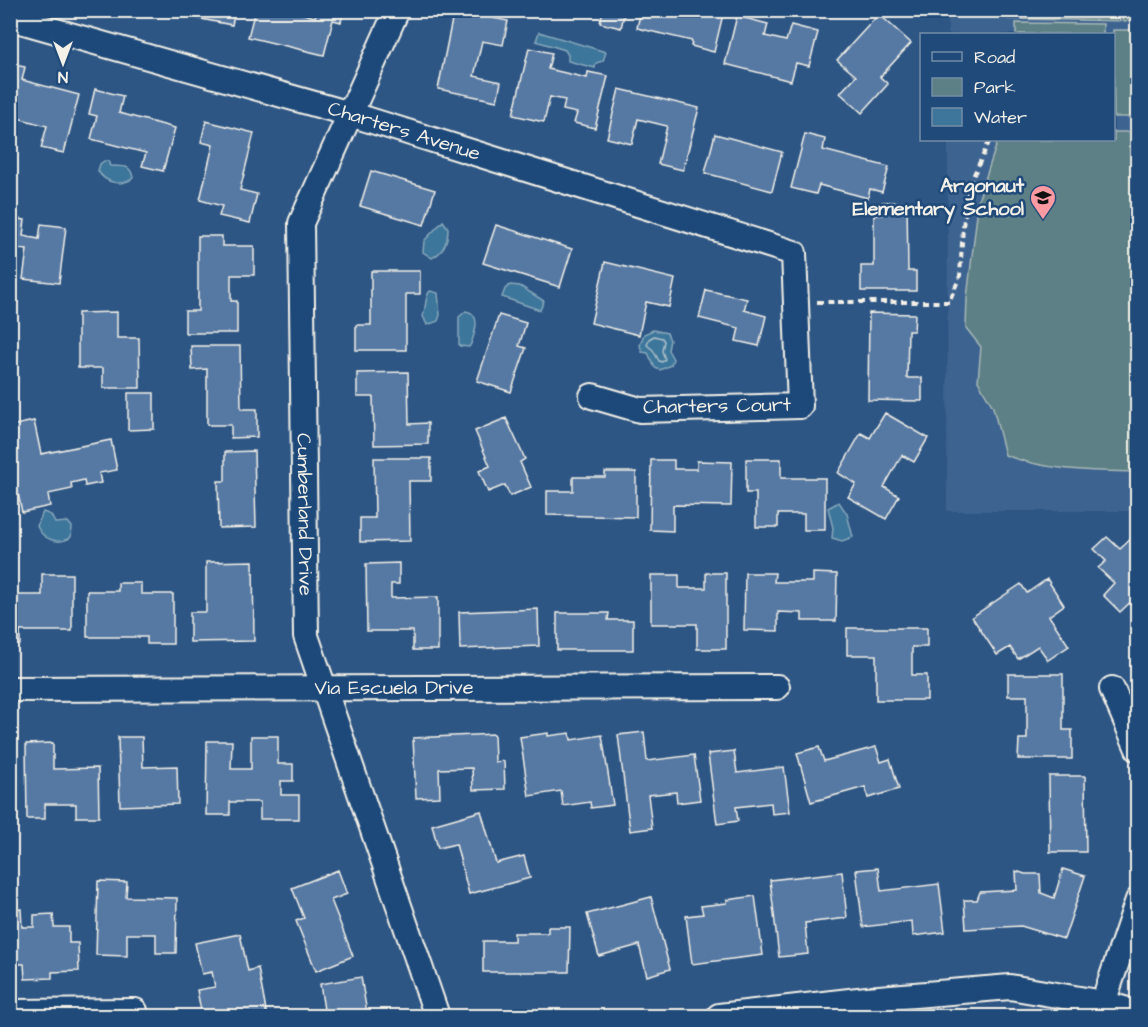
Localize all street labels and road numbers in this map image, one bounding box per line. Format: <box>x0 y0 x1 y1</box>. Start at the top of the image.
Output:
street label: Charters Avenue <box>325 94 484 168</box>
street label: Charters Court <box>643 391 791 421</box>
street label: Cumberland Drive <box>290 433 320 596</box>
street label: Via Escuela Drive <box>315 674 474 702</box>

